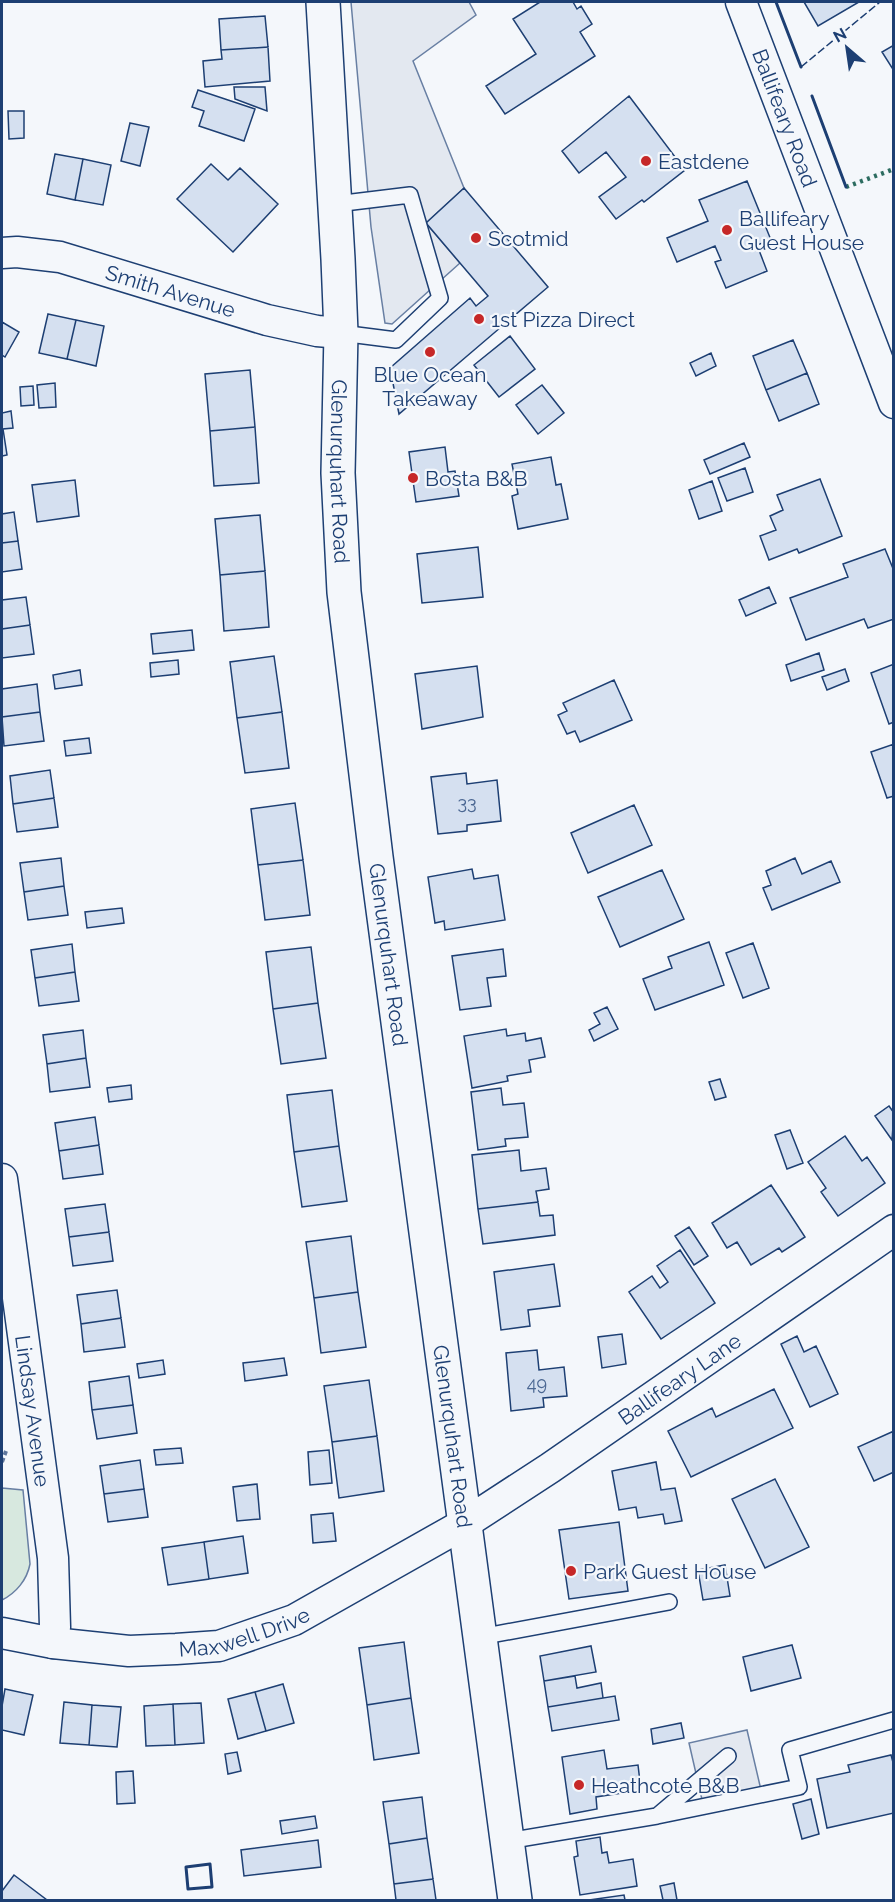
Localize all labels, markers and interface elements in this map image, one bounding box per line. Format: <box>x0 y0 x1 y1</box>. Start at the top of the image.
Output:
north arrow <box>817 18 877 78</box>
text: N <box>830 24 850 47</box>
street label: Ballifeary Road <box>748 45 823 190</box>
place label: Eastdene <box>658 149 749 174</box>
marker: Eastdene <box>639 154 653 168</box>
place label: Ballifeary Guest House <box>739 206 864 255</box>
marker: Ballifeary Guest House <box>720 223 734 237</box>
place label: Scotmid <box>488 226 568 251</box>
marker: Scotmid <box>469 231 483 245</box>
street label: Smith Avenue <box>103 259 239 322</box>
place label: 1st Pizza Direct <box>491 307 635 332</box>
marker: 1st Pizza Direct <box>472 312 486 326</box>
marker: Blue Ocean Takeaway <box>423 345 437 359</box>
place label: Blue Ocean Takeaway <box>373 362 487 411</box>
street label: Glenurquhart Road <box>325 379 355 564</box>
place label: Bosta B&B <box>425 466 527 491</box>
marker: Bosta B&B <box>406 471 420 485</box>
house number: 33 <box>457 792 477 813</box>
street label: Glenurquhart Road <box>364 862 414 1047</box>
street label: Ballifeary Lane <box>613 1327 745 1430</box>
street label: Lindsay Avenue <box>11 1334 56 1488</box>
street label: Glenurquhart Road <box>429 1343 478 1529</box>
house number: 49 <box>527 1373 547 1394</box>
place label: Park Guest House <box>583 1559 756 1584</box>
marker: Park Guest House <box>564 1564 578 1578</box>
street label: Maxwell Drive <box>178 1601 314 1661</box>
place label: Heathcote B&B <box>591 1773 740 1798</box>
marker: Heathcote B&B <box>572 1778 586 1792</box>

